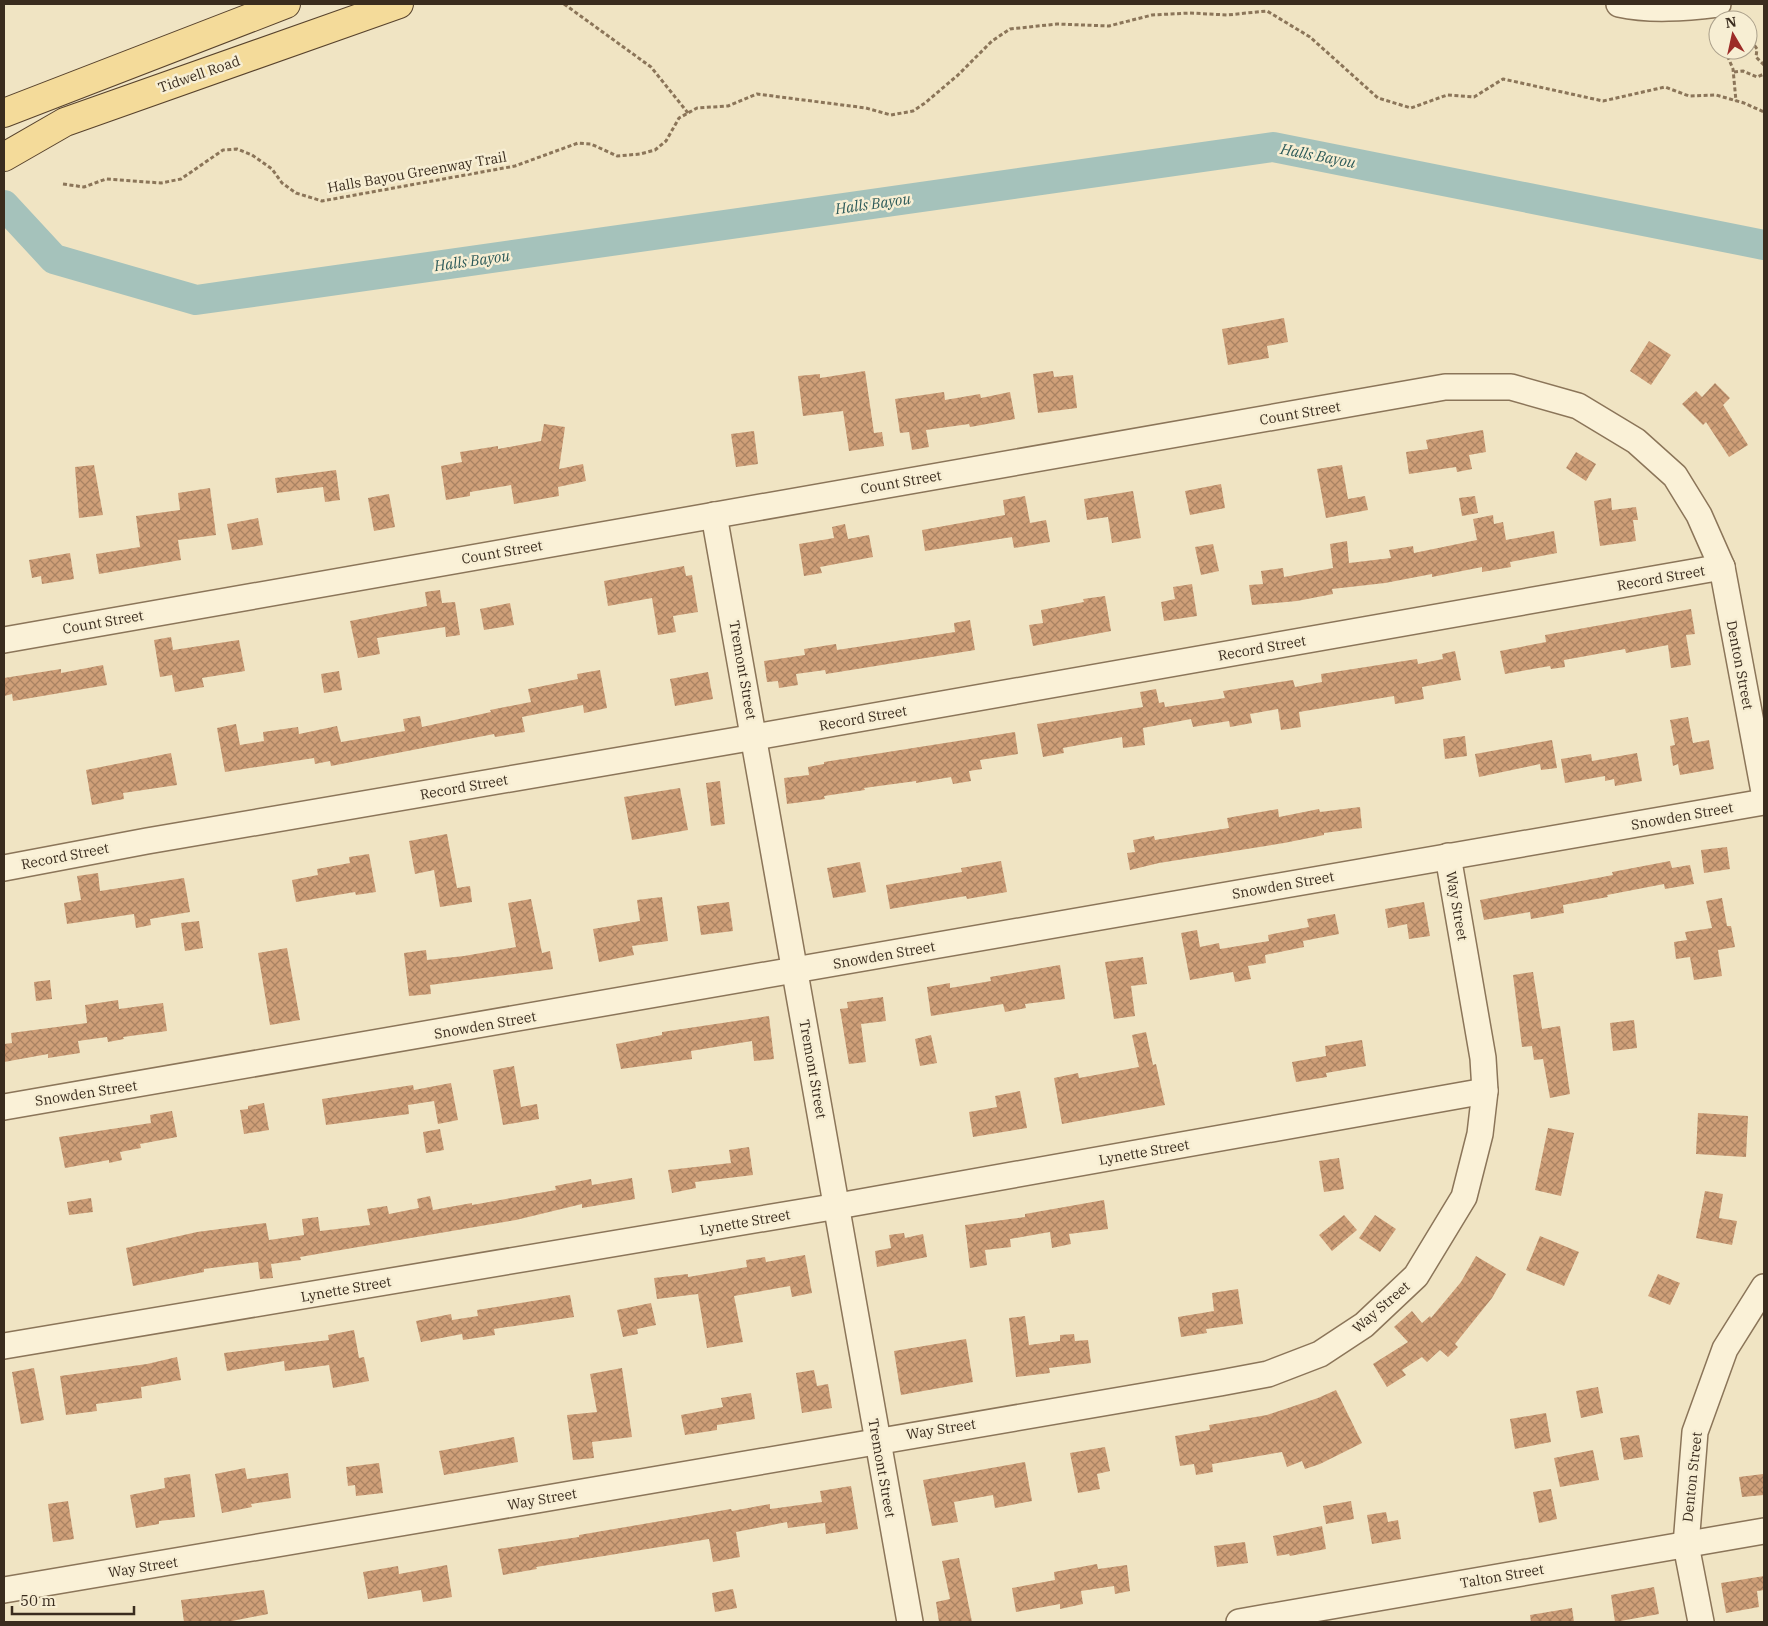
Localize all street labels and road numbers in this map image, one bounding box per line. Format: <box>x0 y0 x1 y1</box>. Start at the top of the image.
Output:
street label: Tidwell Road <box>156 51 243 96</box>
street label: Halls Bayou Greenway Trail <box>326 147 508 197</box>
street label: Count Street <box>1258 397 1342 429</box>
street label: Count Street <box>859 466 943 498</box>
street label: Count Street <box>460 536 544 568</box>
street label: Record Street <box>1616 561 1706 595</box>
street label: Count Street <box>61 606 145 638</box>
street label: Tremont Street <box>725 619 761 721</box>
street label: Denton Street <box>1723 619 1757 711</box>
street label: Record Street <box>1217 631 1307 665</box>
street label: Record Street <box>818 701 908 735</box>
street label: Record Street <box>419 770 509 804</box>
street label: Snowden Street <box>1630 798 1734 834</box>
street label: Record Street <box>20 839 110 873</box>
street label: Snowden Street <box>1231 867 1335 903</box>
street label: Way Street <box>1442 870 1472 942</box>
street label: Snowden Street <box>832 937 936 973</box>
street label: Snowden Street <box>433 1007 537 1043</box>
street label: Tremont Street <box>795 1018 831 1120</box>
street label: Snowden Street <box>34 1076 138 1110</box>
street label: Lynette Street <box>1097 1135 1191 1169</box>
street label: Lynette Street <box>698 1205 792 1239</box>
street label: Lynette Street <box>299 1272 393 1306</box>
street label: Way Street <box>1349 1277 1413 1337</box>
street label: Way Street <box>905 1415 977 1443</box>
street label: Tremont Street <box>864 1417 900 1519</box>
street label: Denton Street <box>1678 1431 1706 1523</box>
street label: Way Street <box>506 1484 578 1514</box>
street label: Way Street <box>107 1553 179 1581</box>
street label: Talton Street <box>1459 1560 1545 1592</box>

